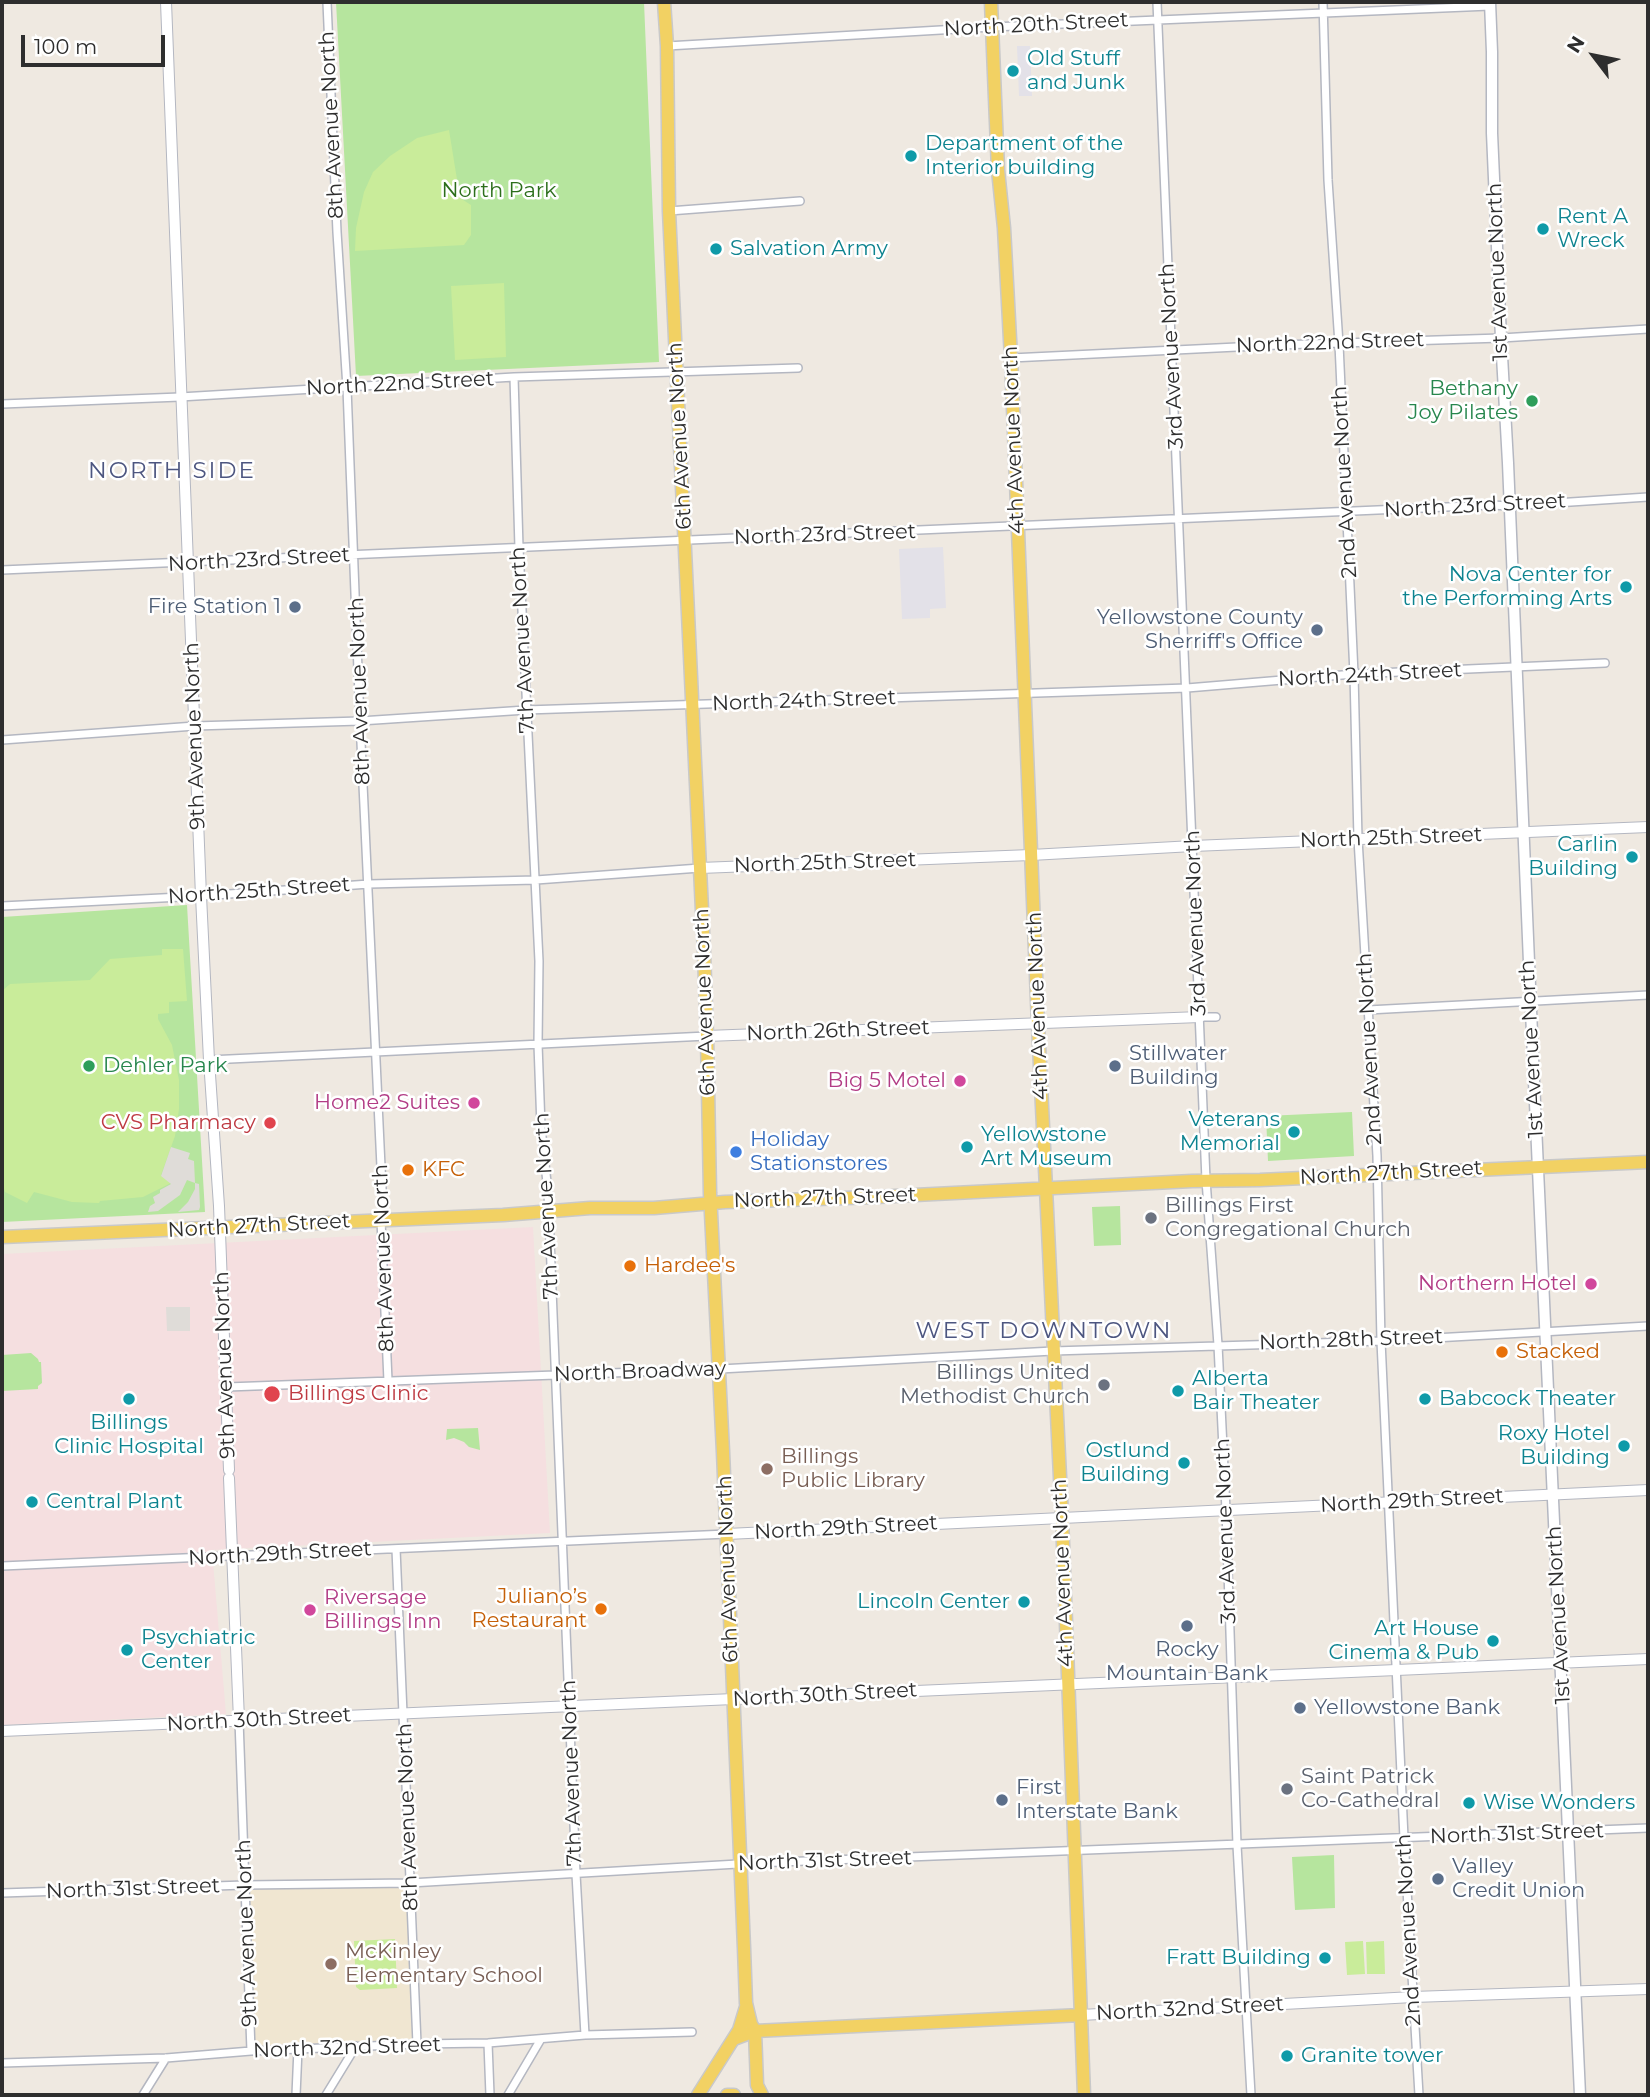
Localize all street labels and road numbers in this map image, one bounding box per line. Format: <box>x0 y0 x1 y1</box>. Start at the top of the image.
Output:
street label: North 20th Street <box>943 8 1129 42</box>
street label: 8th Avenue North <box>314 30 350 220</box>
street label: 1st Avenue North <box>1482 182 1514 362</box>
street label: 3rd Avenue North <box>1155 262 1189 450</box>
street label: North 22nd Street <box>1235 327 1425 359</box>
street label: 6th Avenue North <box>663 342 697 530</box>
street label: 4th Avenue North <box>998 345 1030 535</box>
street label: North 22nd Street <box>305 366 495 402</box>
street label: 2nd Avenue North <box>1327 385 1363 579</box>
street label: North 23rd Street <box>1383 489 1567 523</box>
street label: North 23rd Street <box>733 519 917 551</box>
street label: North 23rd Street <box>167 543 351 577</box>
street label: 7th Avenue North <box>506 546 540 734</box>
street label: 8th Avenue North <box>344 597 376 785</box>
street label: 9th Avenue North <box>179 642 211 830</box>
street label: North 24th Street <box>1277 658 1463 692</box>
street label: North 24th Street <box>711 685 897 717</box>
street label: North 25th Street <box>1299 822 1483 854</box>
street label: 3rd Avenue North <box>1180 830 1212 1016</box>
street label: North 25th Street <box>733 847 917 879</box>
street label: North 25th Street <box>167 872 351 910</box>
street label: 6th Avenue North <box>689 908 721 1096</box>
street label: 4th Avenue North <box>1022 911 1054 1101</box>
street label: 2nd Avenue North <box>1352 952 1388 1146</box>
street label: 1st Avenue North <box>1515 959 1549 1139</box>
street label: North 26th Street <box>746 1015 930 1047</box>
street label: 7th Avenue North <box>530 1112 564 1300</box>
street label: North 27th Street <box>1299 1156 1483 1190</box>
street label: 8th Avenue North <box>368 1164 400 1352</box>
street label: North 27th Street <box>733 1182 917 1214</box>
street label: North 27th Street <box>167 1209 351 1243</box>
street label: 9th Avenue North <box>209 1271 241 1459</box>
street label: North 28th Street <box>1258 1324 1444 1356</box>
street label: North Broadway <box>553 1356 727 1388</box>
street label: 3rd Avenue North <box>1210 1438 1242 1624</box>
street label: 6th Avenue North <box>712 1475 744 1663</box>
street label: 4th Avenue North <box>1047 1478 1079 1668</box>
street label: North 29th Street <box>1320 1484 1504 1518</box>
street label: North 29th Street <box>754 1511 938 1545</box>
street label: 1st Avenue North <box>1542 1525 1576 1705</box>
street label: North 29th Street <box>188 1537 372 1571</box>
street label: North 30th Street <box>732 1678 918 1712</box>
street label: 7th Avenue North <box>556 1679 588 1867</box>
street label: North 30th Street <box>166 1703 352 1737</box>
street label: 8th Avenue North <box>392 1723 424 1911</box>
street label: North 31st Street <box>1429 1818 1605 1850</box>
street label: 2nd Avenue North <box>1391 1833 1427 2027</box>
street label: 9th Avenue North <box>231 1839 263 2027</box>
street label: North 31st Street <box>737 1845 913 1877</box>
street label: North 31st Street <box>45 1873 221 1905</box>
street label: North 32nd Street <box>1095 1991 1285 2027</box>
street label: North 32nd Street <box>252 2032 442 2064</box>

